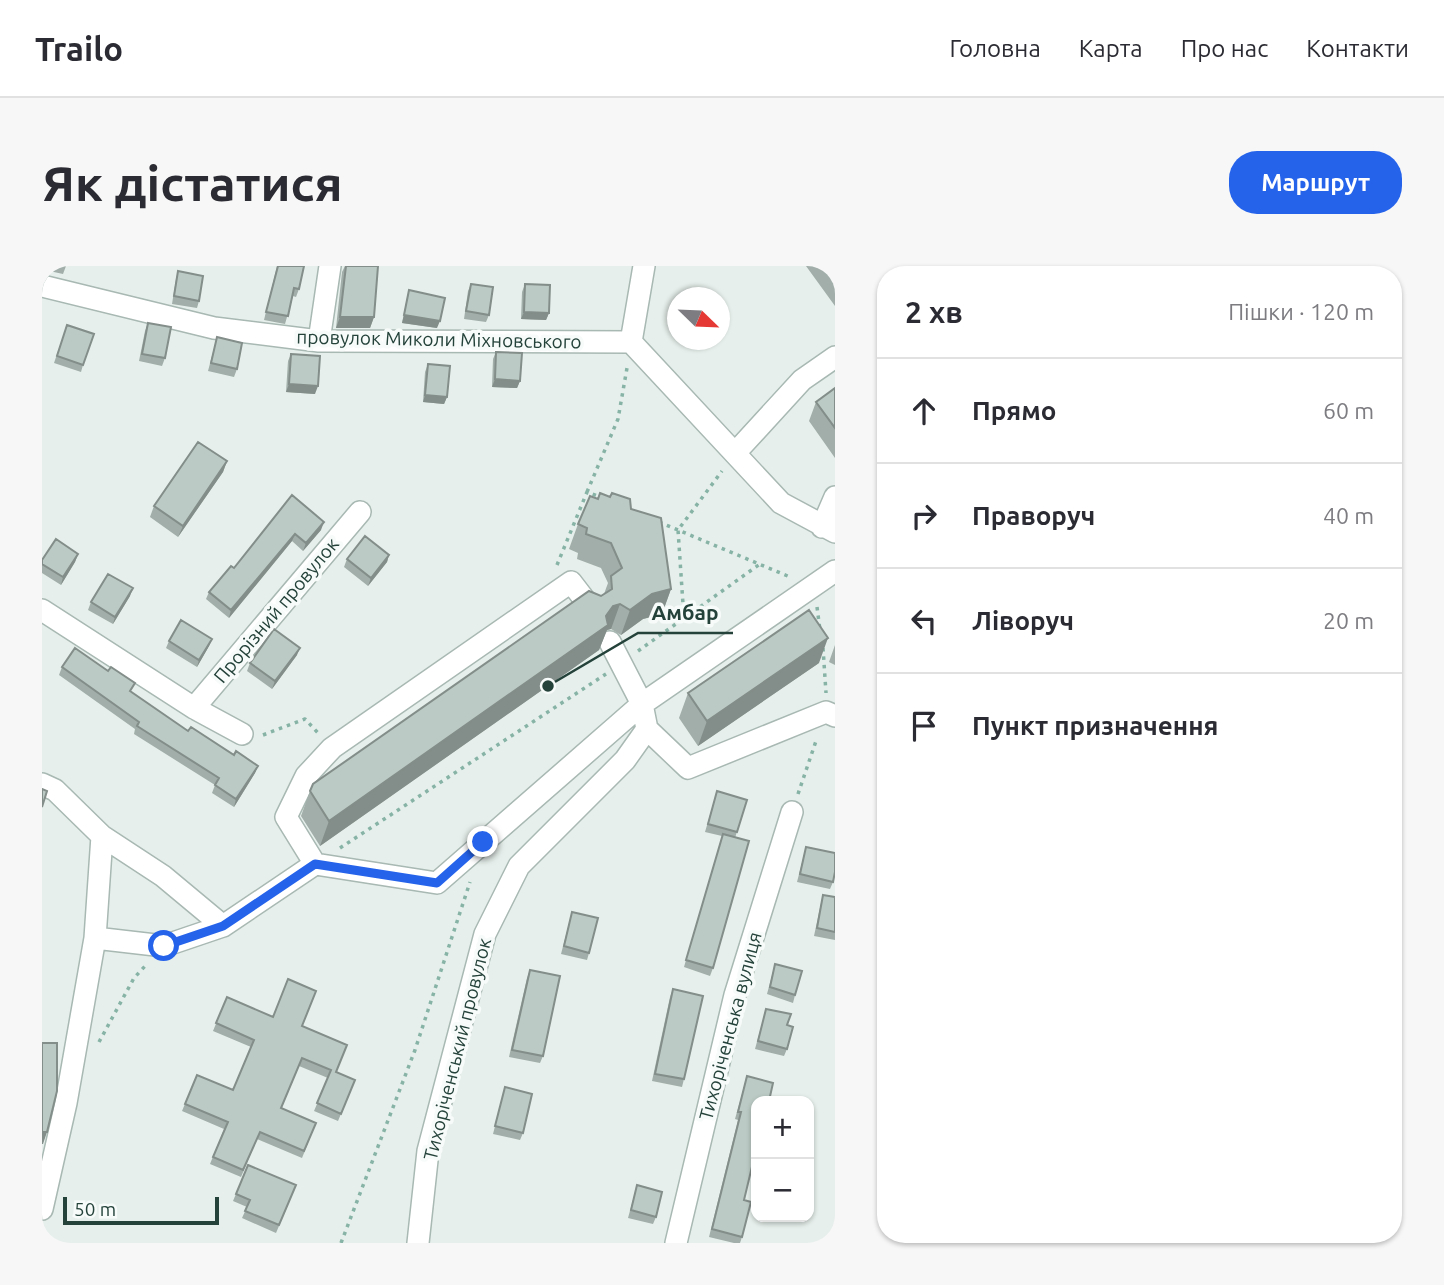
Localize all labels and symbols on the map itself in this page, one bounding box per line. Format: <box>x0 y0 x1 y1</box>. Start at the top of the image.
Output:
north arrow <box>667 287 730 350</box>
street label: провулок Миколи Міхновського <box>296 326 582 352</box>
street label: Прорізний провулок <box>209 533 343 687</box>
callout: Амбар <box>638 591 733 633</box>
text: Амбар <box>651 600 719 624</box>
route end <box>467 826 498 857</box>
street label: Тихоріченська вулиця <box>694 929 766 1123</box>
route start <box>148 930 179 961</box>
street label: Тихоріченський провулок <box>419 935 495 1162</box>
scale bar <box>63 1194 219 1226</box>

